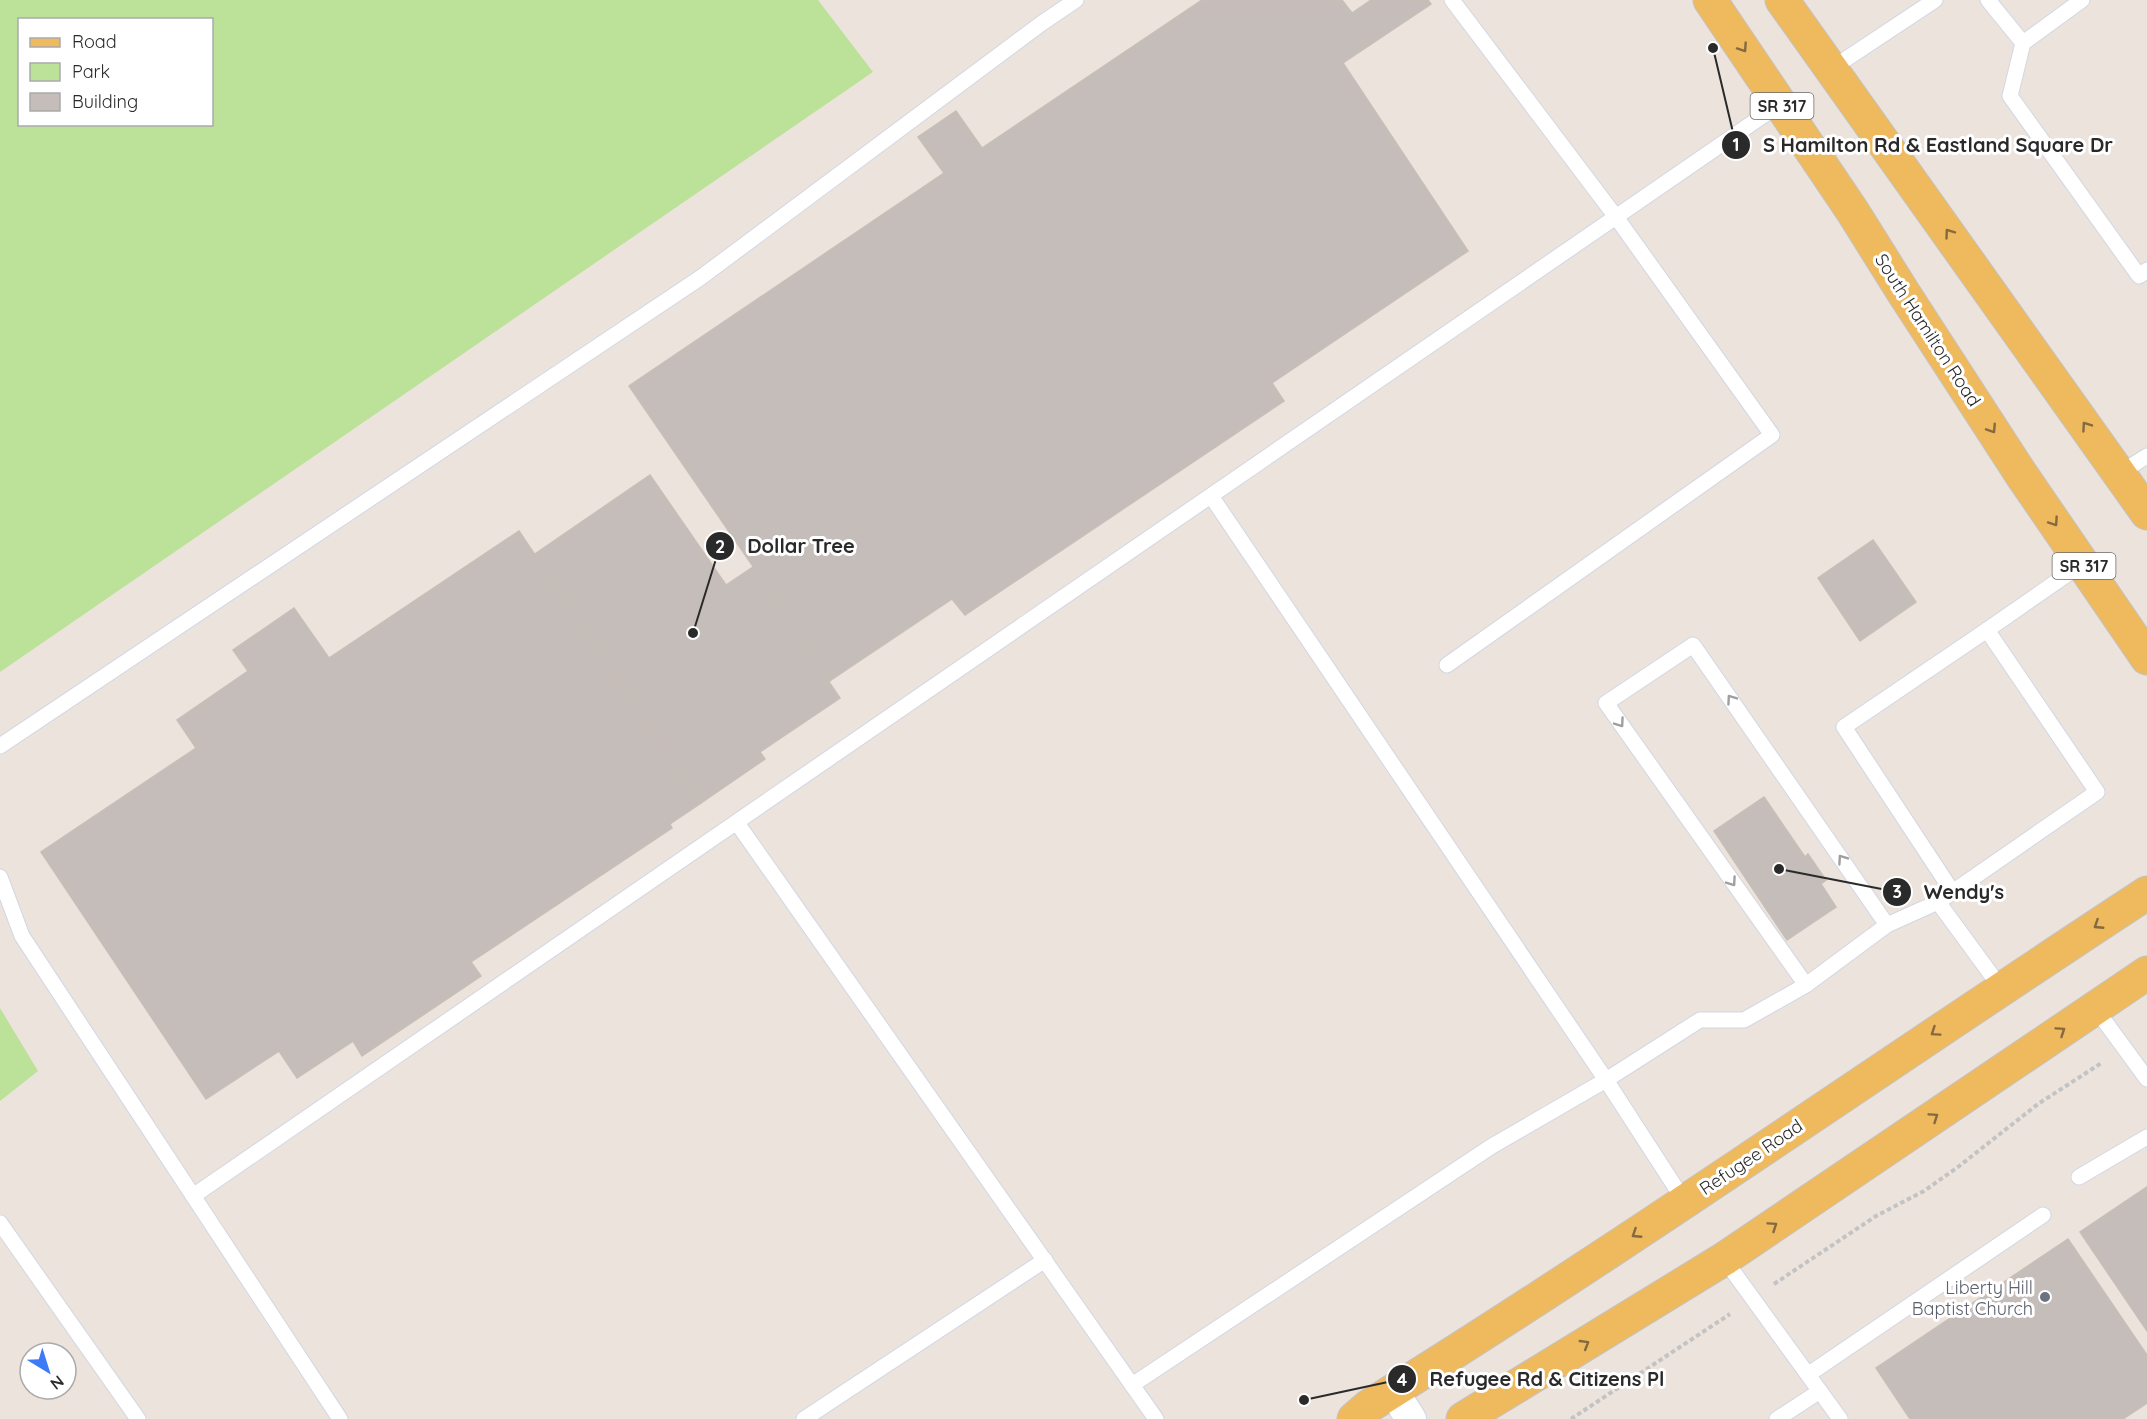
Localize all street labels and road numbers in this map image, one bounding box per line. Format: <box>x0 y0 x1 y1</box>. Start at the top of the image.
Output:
road number: SR 317 <box>1750 93 1814 119</box>
street label: South Hamilton Road <box>1870 249 1986 411</box>
road number: SR 317 <box>2052 553 2116 579</box>
street label: Refugee Road <box>1695 1114 1807 1200</box>

